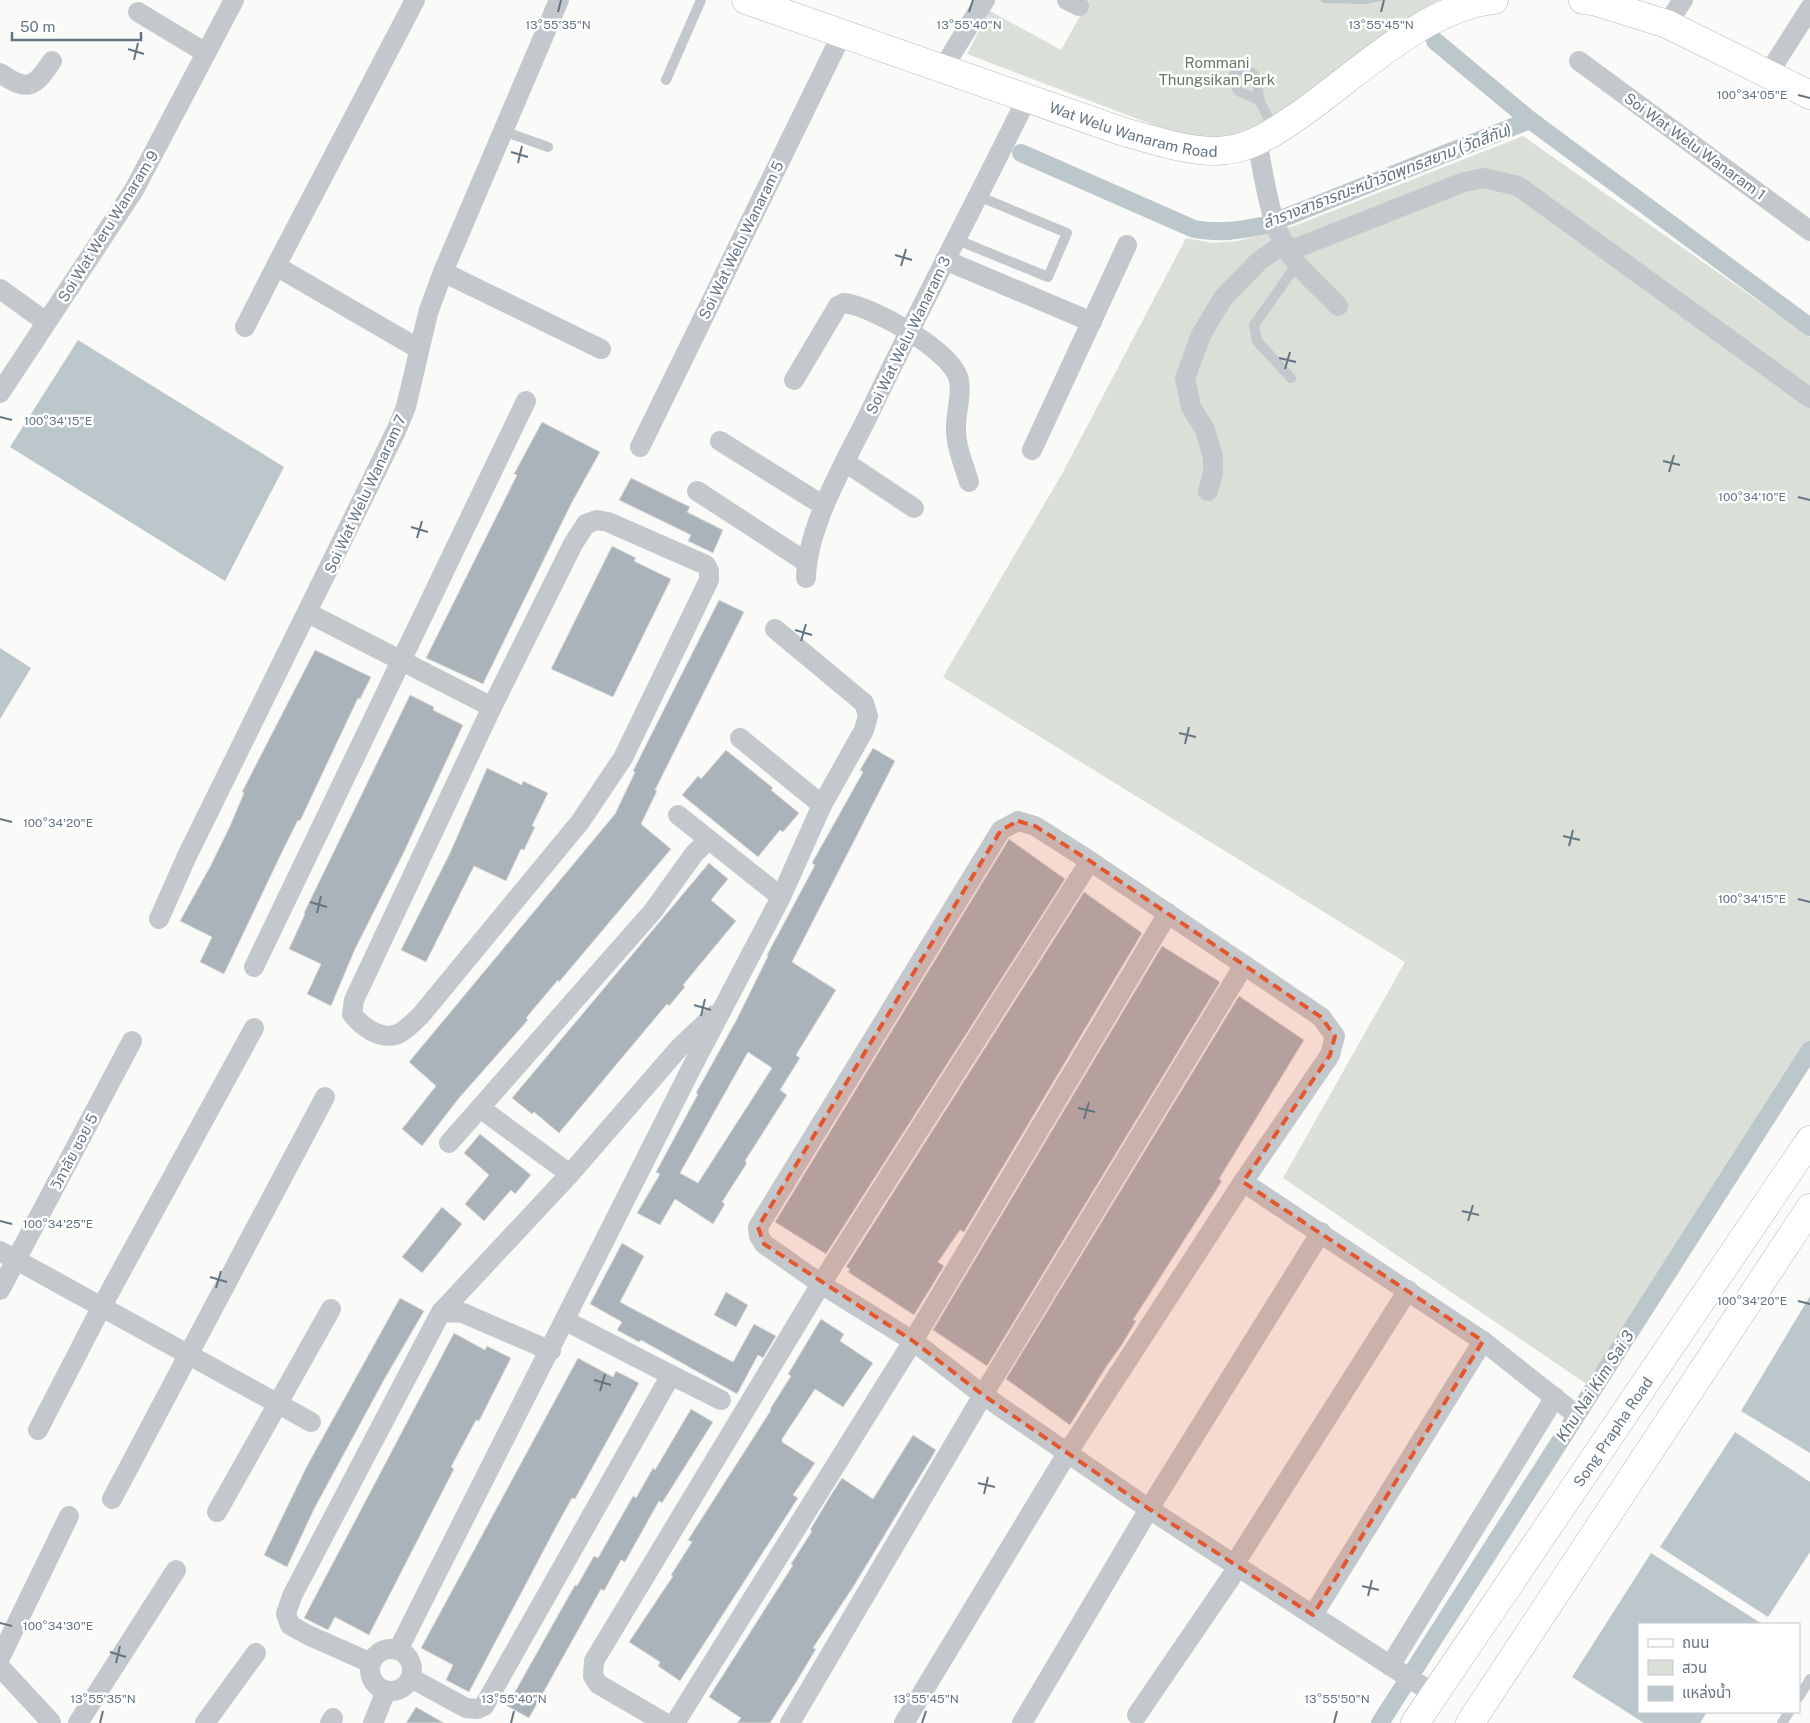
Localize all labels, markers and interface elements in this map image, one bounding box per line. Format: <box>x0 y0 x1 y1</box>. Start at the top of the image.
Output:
scale bar <box>12 10 141 42</box>
text: 50 m <box>20 18 55 35</box>
text: 13°55'35"N <box>525 18 591 32</box>
text: 13°55'40"N <box>936 18 1002 32</box>
text: 13°55'45"N <box>1348 18 1414 32</box>
park label: Rommani Thungsikan Park <box>1159 54 1275 88</box>
text: 100°34'05"E <box>1717 88 1787 102</box>
street label: Soi Wat Welu Wanaram 1 <box>1621 89 1769 203</box>
street label: Wat Welu Wanaram Road <box>1047 98 1218 160</box>
water label: ลำรางสาธารณะหน้าวัดพุทธสยาม (วัดสีกัน) <box>1260 120 1514 233</box>
street label: Soi Wat Weru Wanaram 9 <box>54 147 162 305</box>
street label: Soi Wat Welu Wanaram 5 <box>695 158 787 322</box>
street label: Soi Wat Welu Wanaram 3 <box>862 253 954 417</box>
street label: Soi Wat Welu Wanaram 7 <box>321 412 409 576</box>
text: 100°34'15"E <box>24 414 92 428</box>
text: 100°34'10"E <box>1718 490 1786 504</box>
text: 100°34'20"E <box>23 816 93 830</box>
text: 100°34'15"E <box>1718 892 1786 906</box>
street label: วิภาลัย ซอย 5 <box>47 1110 101 1192</box>
text: 100°34'25"E <box>23 1217 93 1231</box>
text: 100°34'20"E <box>1717 1294 1787 1308</box>
water label: Khu Nai Kim Sai 3 <box>1552 1327 1638 1445</box>
street label: Song Prapha Road <box>1569 1374 1656 1490</box>
text: 100°34'30"E <box>23 1619 93 1633</box>
legend <box>1638 1623 1800 1713</box>
text: ถนน <box>1682 1634 1709 1651</box>
text: สวน <box>1682 1659 1707 1676</box>
text: แหล่งน้ำ <box>1682 1682 1731 1701</box>
text: 13°55'35"N <box>70 1692 136 1706</box>
text: 13°55'40"N <box>481 1692 547 1706</box>
text: 13°55'45"N <box>893 1692 959 1706</box>
text: 13°55'50"N <box>1304 1692 1370 1706</box>

